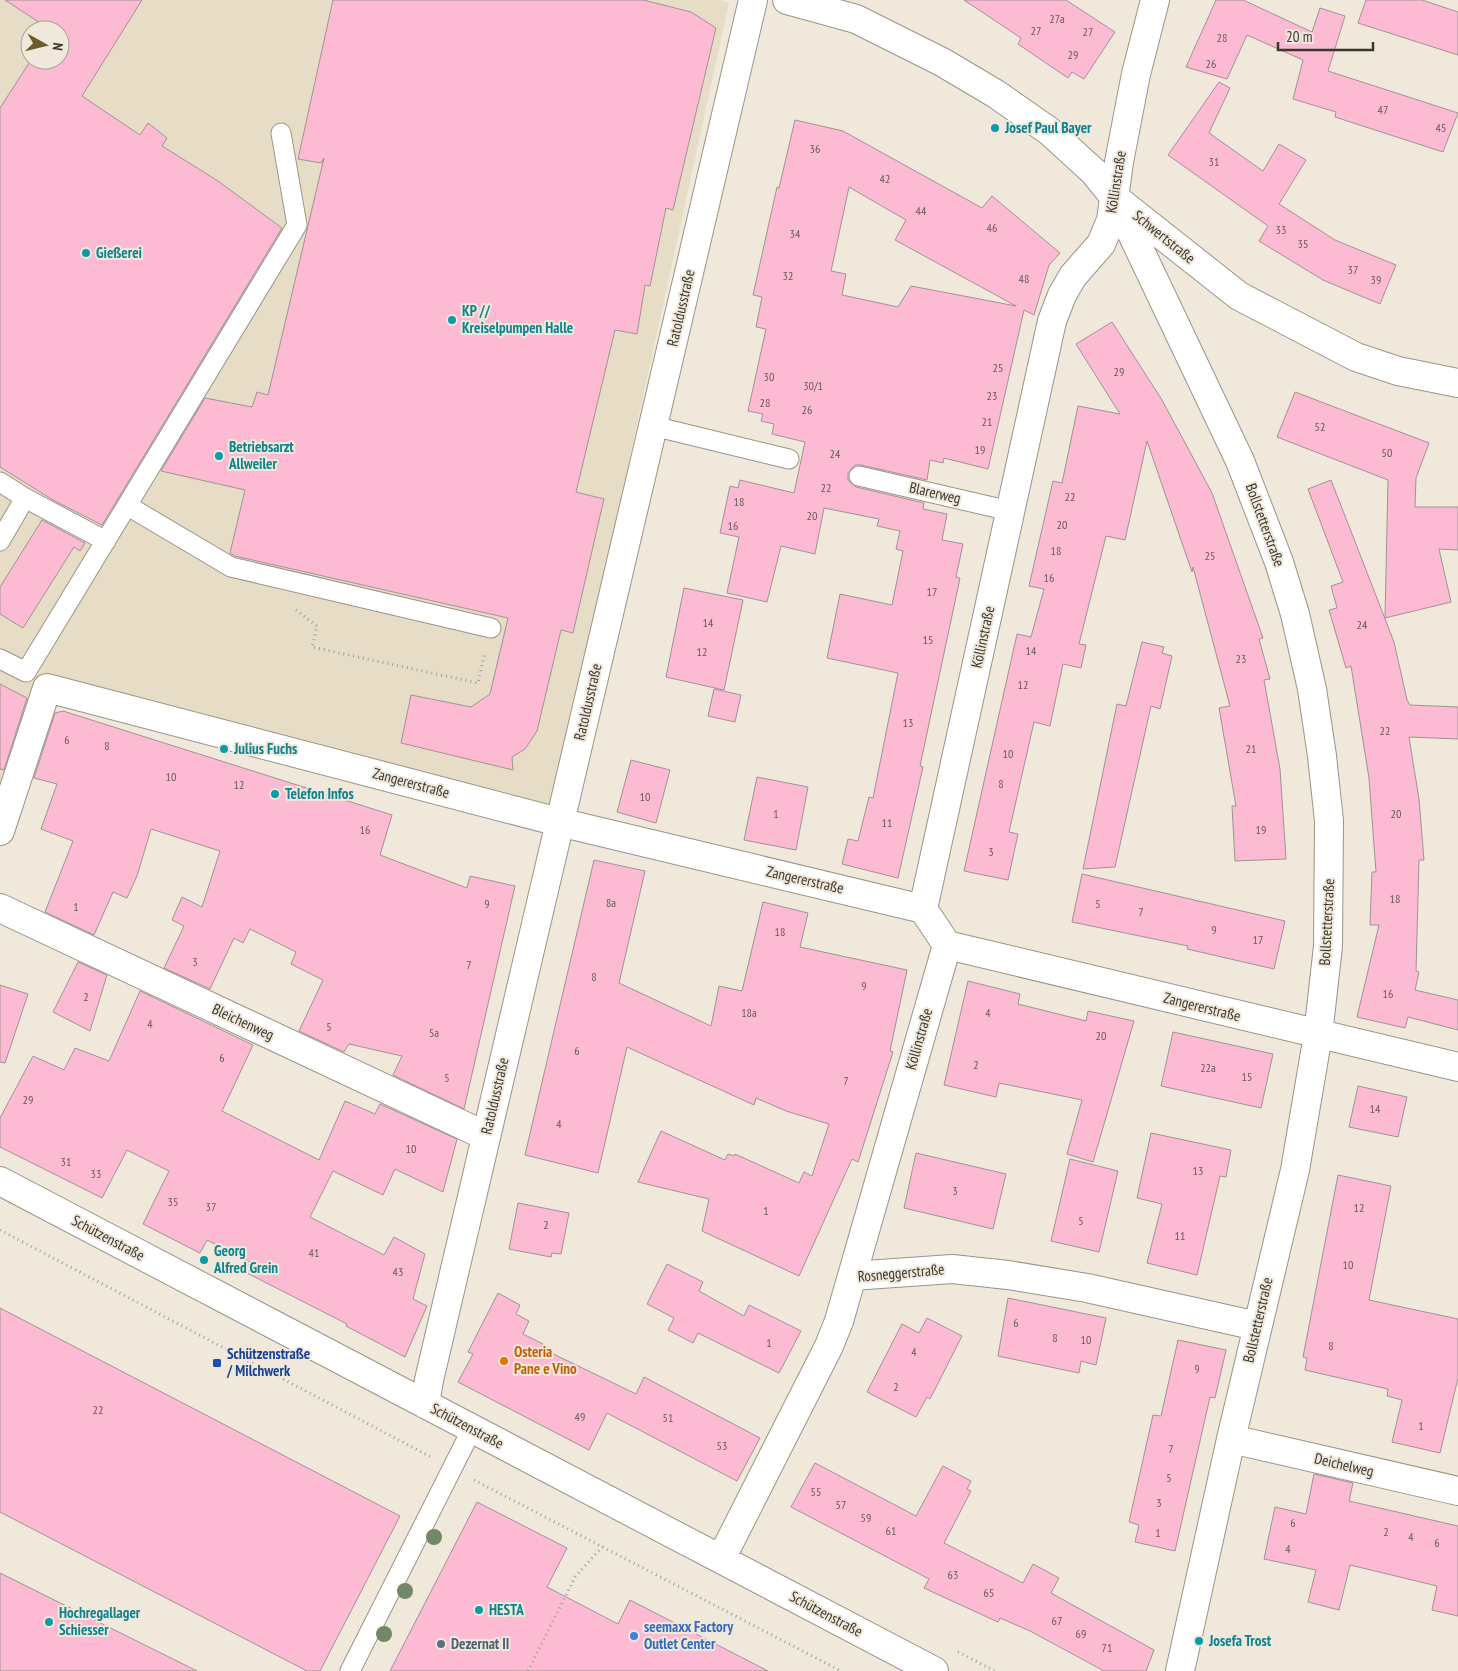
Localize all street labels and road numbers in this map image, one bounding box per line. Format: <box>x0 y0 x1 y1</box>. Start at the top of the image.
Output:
street label: Köllinstraße <box>1101 149 1130 214</box>
street label: Schwertstraße <box>1129 206 1199 267</box>
street label: Ratoldusstraße <box>662 268 699 348</box>
street label: Blarerweg <box>908 477 963 508</box>
street label: Bollstetterstraße <box>1242 481 1289 569</box>
street label: Köllinstraße <box>967 604 998 670</box>
street label: Ratoldusstraße <box>569 662 606 742</box>
street label: Zangererstraße <box>371 763 452 802</box>
street label: Zangererstraße <box>765 861 846 898</box>
street label: Bollstetterstraße <box>1315 878 1338 966</box>
street label: Zangererstraße <box>1162 988 1243 1025</box>
street label: Bleichenweg <box>209 999 277 1044</box>
street label: Köllinstraße <box>901 1006 936 1072</box>
street label: Ratoldusstraße <box>476 1056 513 1136</box>
street label: Schützenstraße <box>69 1210 148 1265</box>
street label: Rosneggerstraße <box>857 1259 945 1286</box>
street label: Bollstetterstraße <box>1238 1275 1277 1364</box>
street label: Schützenstraße <box>428 1398 507 1453</box>
street label: Deichelweg <box>1313 1448 1376 1481</box>
street label: Schützenstraße <box>787 1586 866 1641</box>

